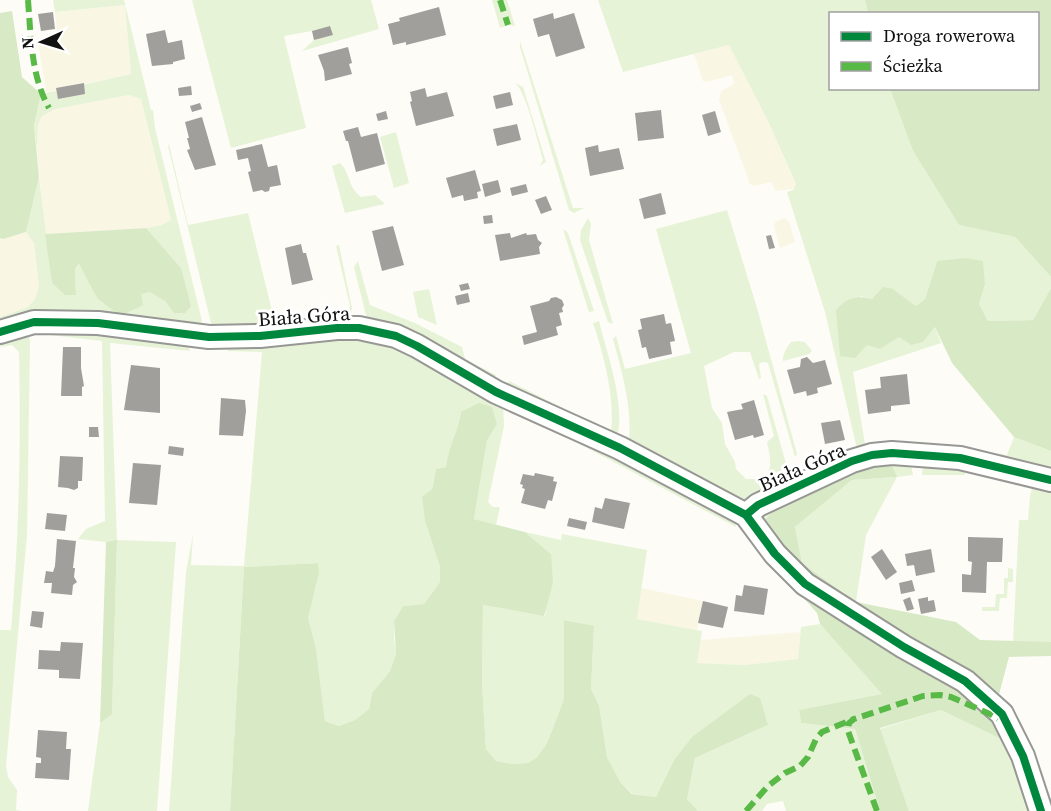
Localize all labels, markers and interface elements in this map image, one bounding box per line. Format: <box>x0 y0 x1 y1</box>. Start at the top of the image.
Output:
north arrow <box>12 12 72 72</box>
legend <box>829 12 1039 90</box>
text: Droga rowerowa <box>883 23 1016 48</box>
text: N <box>16 36 38 50</box>
text: Ścieżka <box>883 53 944 78</box>
street label: Biała Góra <box>257 299 352 333</box>
street label: Biała Góra <box>754 435 851 499</box>

